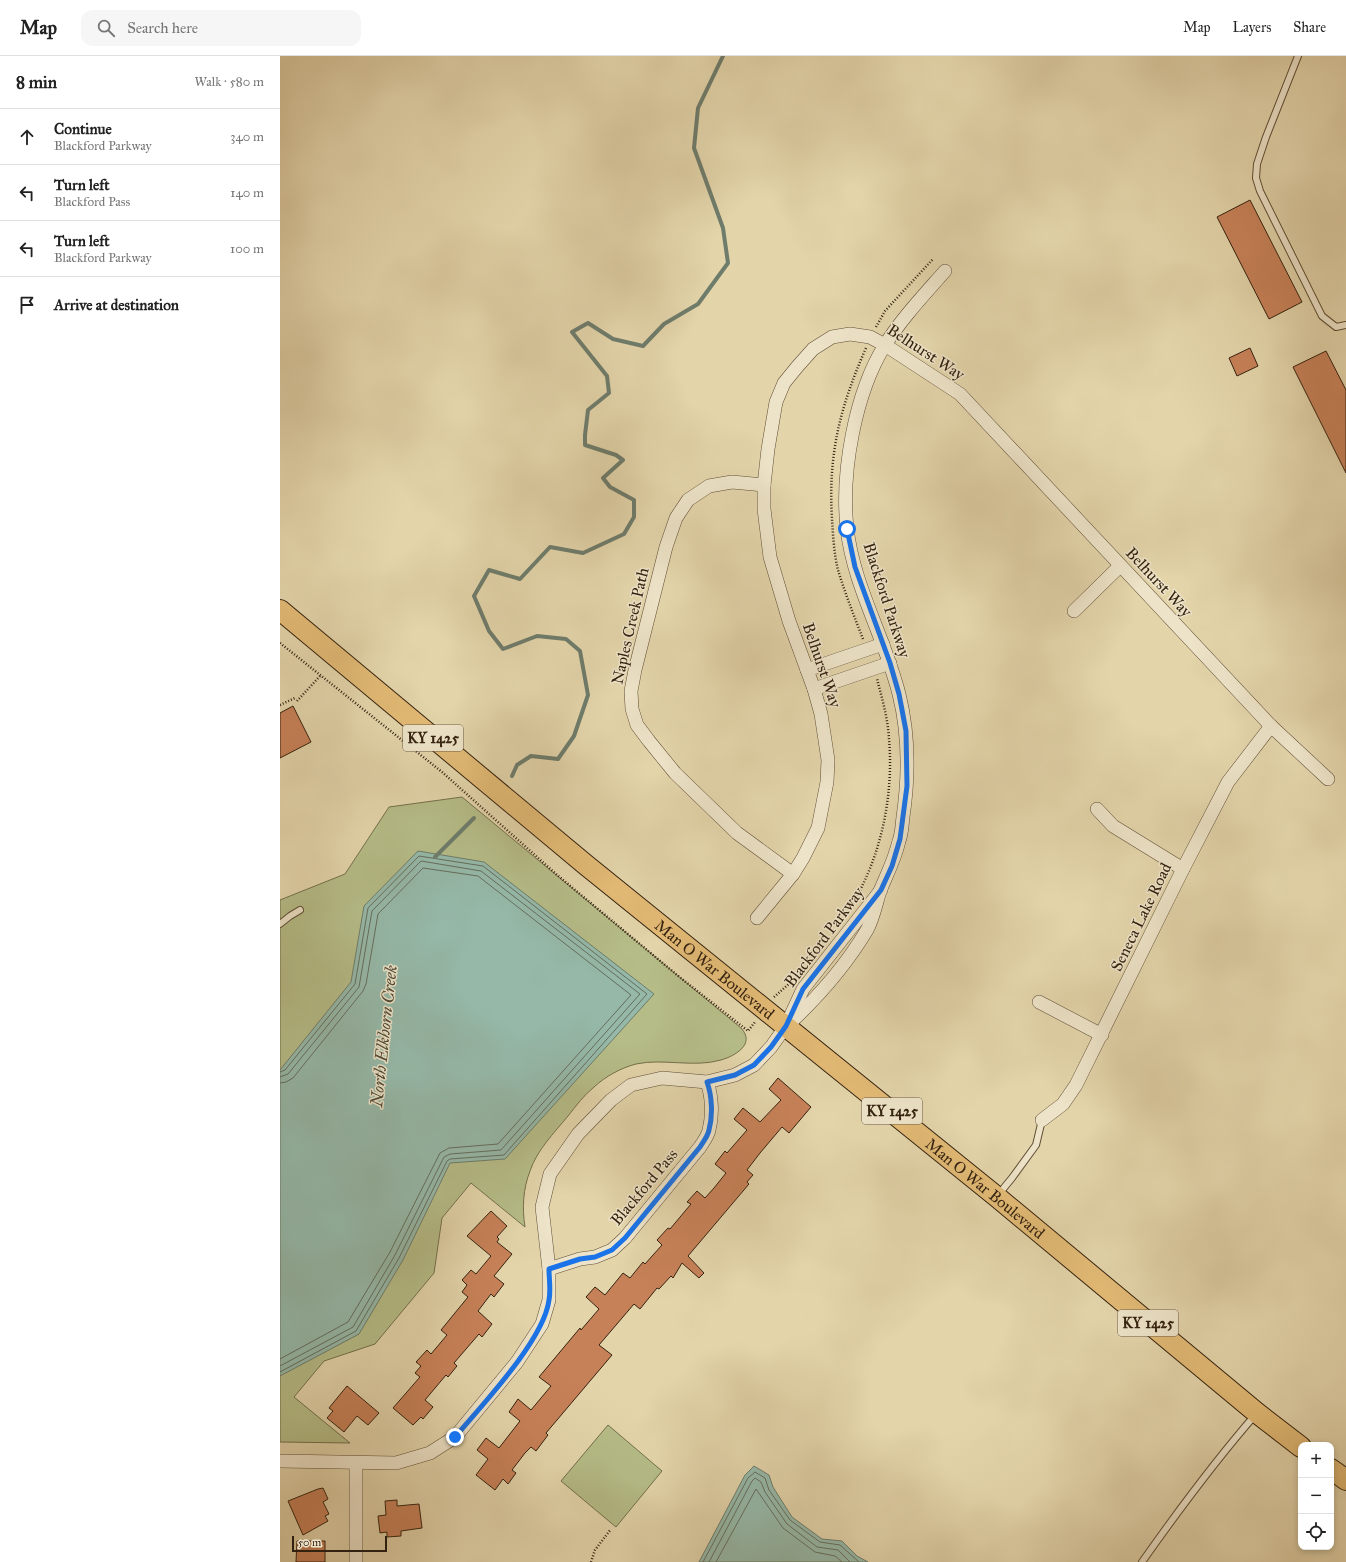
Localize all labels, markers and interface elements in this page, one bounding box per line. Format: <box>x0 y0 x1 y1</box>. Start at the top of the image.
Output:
search box <box>81 10 361 46</box>
text: Map <box>20 16 57 39</box>
icon: search <box>95 17 117 39</box>
text: Search here <box>127 19 198 37</box>
text: Map <box>1183 19 1211 36</box>
text: Layers <box>1233 19 1271 36</box>
text: Share <box>1293 19 1326 36</box>
text: 8 min <box>16 72 57 93</box>
text: Walk · 580 m <box>195 74 264 90</box>
text: Continue <box>54 120 112 138</box>
icon: ahead <box>16 126 38 148</box>
text: 340 m <box>230 129 264 145</box>
text: Blackford Parkway <box>54 138 152 154</box>
text: Turn left <box>54 176 110 194</box>
icon: left <box>16 182 38 204</box>
text: 140 m <box>230 185 264 201</box>
text: Blackford Pass <box>54 194 130 210</box>
text: Turn left <box>54 232 110 250</box>
icon: left <box>16 238 38 260</box>
text: 100 m <box>230 241 264 257</box>
text: Blackford Parkway <box>54 250 152 266</box>
icon: arrive <box>16 294 38 316</box>
text: Arrive at destination <box>54 296 179 314</box>
street label: Belhurst Way <box>884 320 969 384</box>
route start <box>838 520 856 538</box>
street label: Blackford Parkway <box>859 540 915 661</box>
street label: Belhurst Way <box>1122 543 1196 621</box>
street label: Naples Creek Path <box>607 566 653 686</box>
street label: Belhurst Way <box>799 620 846 710</box>
road number: KY 1425 <box>403 725 463 751</box>
street label: Seneca Lake Road <box>1107 860 1175 974</box>
street label: Blackford Parkway <box>780 883 868 991</box>
street label: Man O War Boulevard <box>651 915 779 1023</box>
water label: North Elkhorn Creek <box>366 964 402 1109</box>
road number: KY 1425 <box>862 1098 922 1124</box>
street label: Man O War Boulevard <box>922 1134 1049 1242</box>
street label: Blackford Pass <box>607 1145 682 1229</box>
road number: KY 1425 <box>1118 1310 1178 1336</box>
route end <box>446 1428 464 1446</box>
map controls <box>1298 1442 1334 1550</box>
button: + <box>1298 1442 1334 1478</box>
button: − <box>1298 1478 1334 1514</box>
button: locate <box>1298 1514 1334 1550</box>
scale bar <box>292 1534 387 1553</box>
text: 50 m <box>298 1536 321 1549</box>

